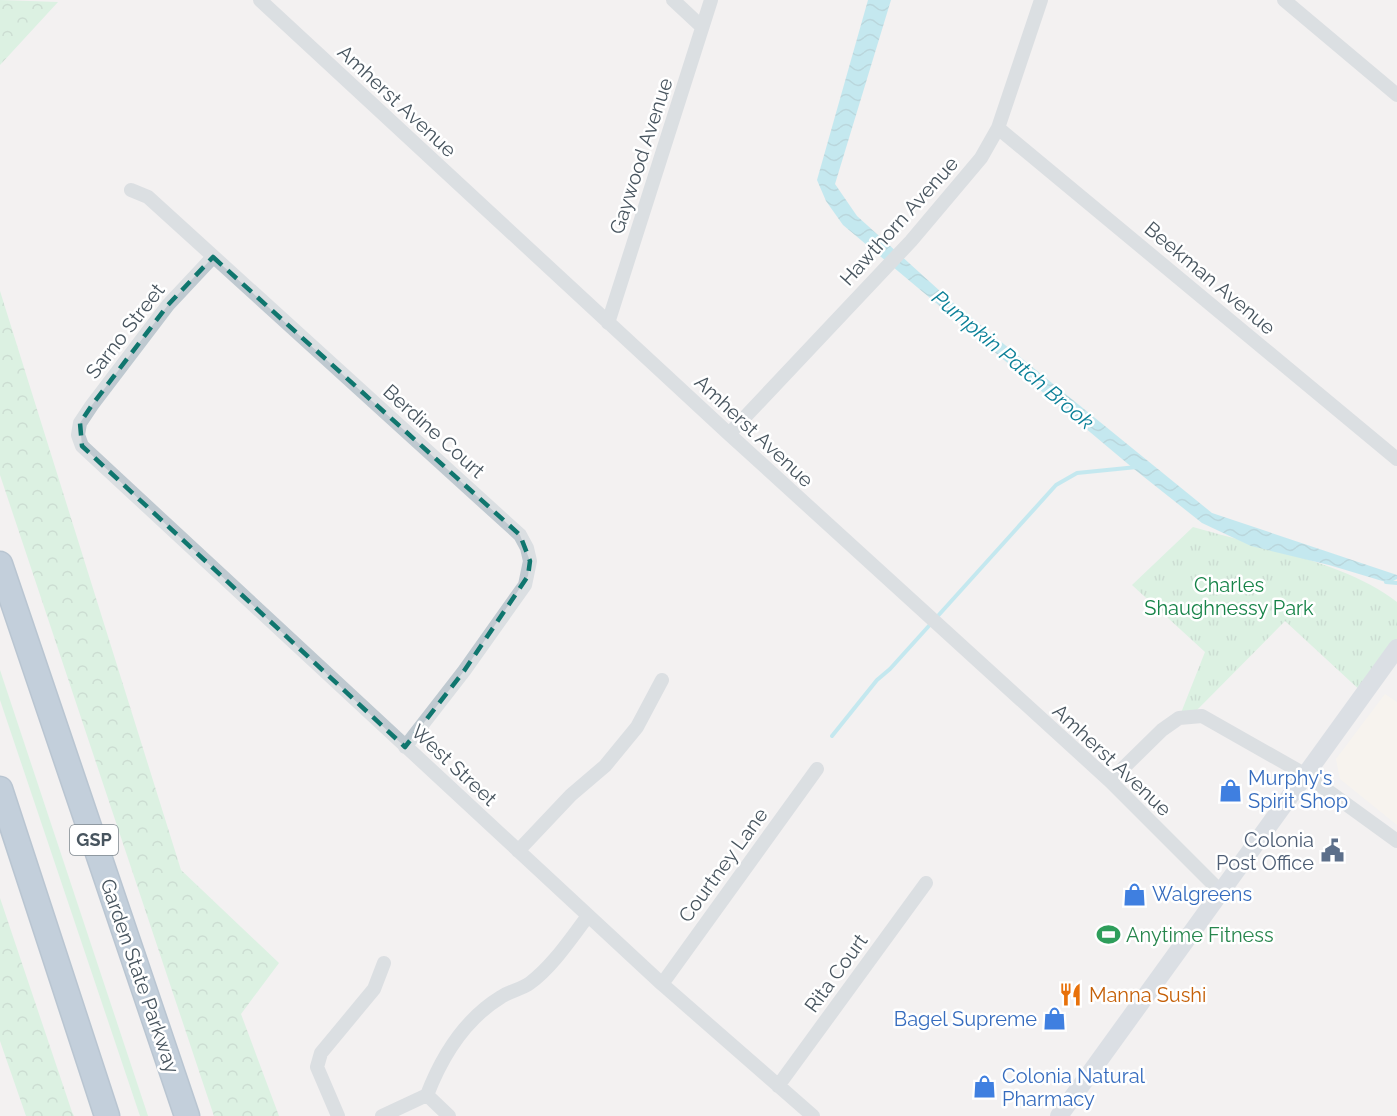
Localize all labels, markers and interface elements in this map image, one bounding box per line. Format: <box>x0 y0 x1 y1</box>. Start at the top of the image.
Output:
street label: Amherst Avenue <box>333 40 461 162</box>
street label: Gaywood Avenue <box>604 75 678 237</box>
street label: Hawthorn Avenue <box>835 151 963 290</box>
street label: Beekman Avenue <box>1140 216 1280 340</box>
street label: Sarno Street <box>80 278 170 383</box>
water label: Pumpkin Patch Brook <box>927 285 1099 435</box>
street label: Amherst Avenue <box>690 370 818 492</box>
street label: Berdine Court <box>378 379 490 483</box>
park label: Charles Shaughnessy Park <box>1144 573 1314 620</box>
street label: Amherst Avenue <box>1048 699 1176 821</box>
street label: West Street <box>406 719 502 811</box>
place label: Murphy's Spirit Shop <box>1248 766 1348 813</box>
shop icon: Murphy's Spirit Shop <box>1217 777 1243 803</box>
street label: Courtney Lane <box>673 803 773 927</box>
road number: GSP <box>70 825 118 855</box>
place label: Colonia Post Office <box>1216 828 1314 875</box>
public building icon: Colonia Post Office <box>1319 838 1345 864</box>
street label: Garden State Parkway <box>95 876 185 1077</box>
shop icon: Walgreens <box>1121 881 1147 907</box>
place label: Walgreens <box>1152 882 1252 906</box>
sports icon: Anytime Fitness <box>1095 922 1121 948</box>
place label: Anytime Fitness <box>1126 923 1274 947</box>
street label: Rita Court <box>799 929 873 1017</box>
restaurant icon: Manna Sushi <box>1058 982 1084 1008</box>
place label: Manna Sushi <box>1089 983 1206 1007</box>
shop icon: Bagel Supreme <box>1042 1006 1068 1032</box>
place label: Bagel Supreme <box>894 1007 1037 1031</box>
place label: Colonia Natural Pharmacy <box>1002 1064 1146 1111</box>
shop icon: Colonia Natural Pharmacy <box>971 1074 997 1100</box>

